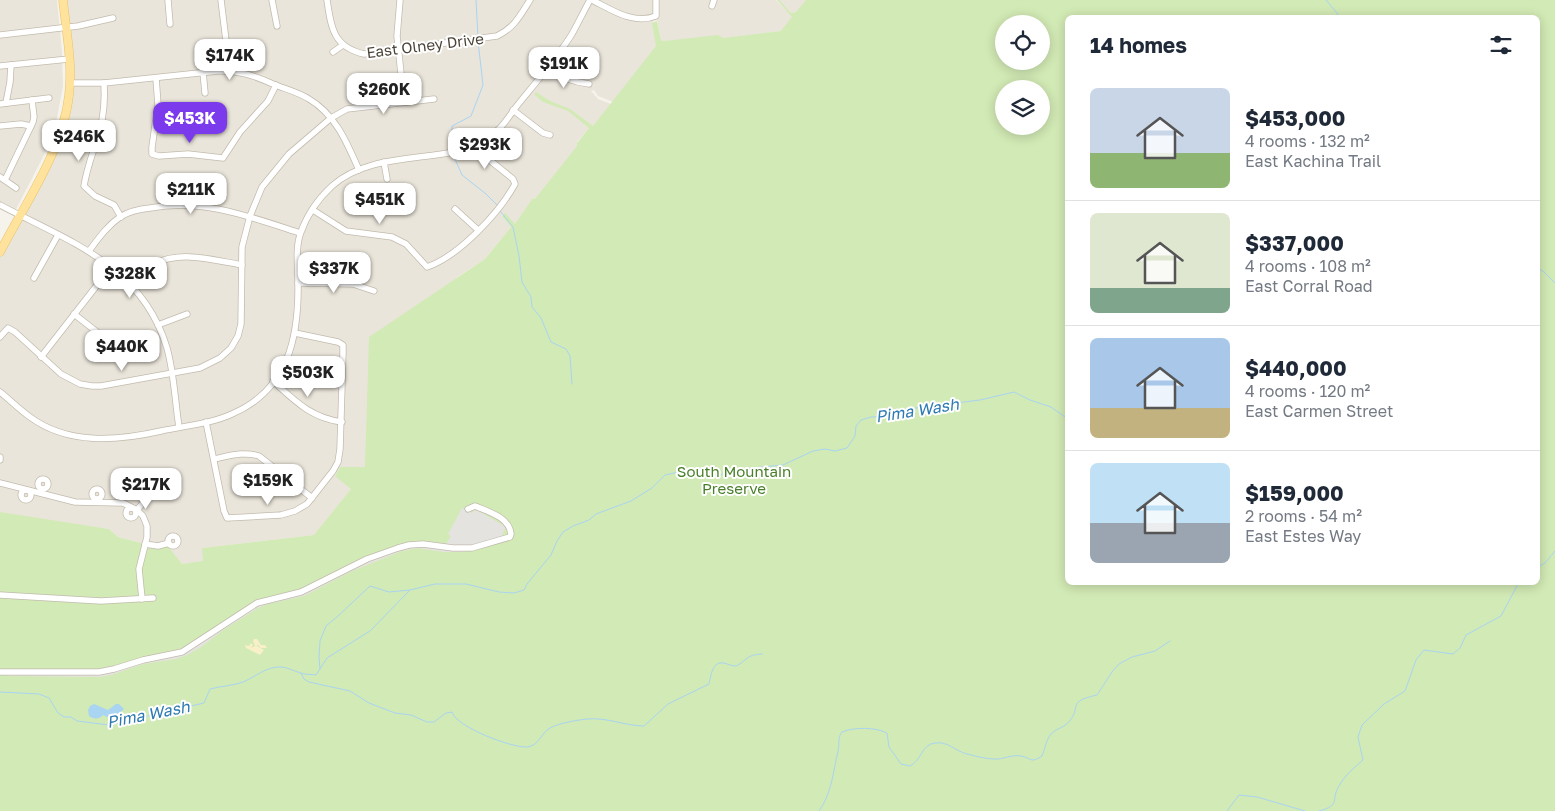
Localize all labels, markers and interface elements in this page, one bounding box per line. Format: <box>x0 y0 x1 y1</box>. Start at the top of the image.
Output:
map controls <box>995 15 1050 135</box>
button: locate <box>995 15 1050 70</box>
street label: East Olney Drive <box>365 29 485 61</box>
icon: filters <box>1487 31 1515 59</box>
text: 14 homes <box>1090 32 1187 58</box>
pin: $174K <box>195 38 265 81</box>
text: $174K <box>205 45 255 65</box>
pin: $191K <box>529 46 599 89</box>
text: $191K <box>540 53 588 73</box>
pin: $260K <box>349 72 419 115</box>
text: $260K <box>358 79 410 99</box>
button: layers <box>995 80 1050 135</box>
pin: $453K <box>155 102 225 144</box>
text: $453,000 <box>1245 105 1346 131</box>
text: $453K <box>164 108 216 128</box>
icon: home <box>1130 108 1190 168</box>
pin: $246K <box>44 120 114 162</box>
text: $246K <box>53 126 105 146</box>
pin: $293K <box>450 128 520 170</box>
text: 4 rooms · 132 m² <box>1245 131 1370 151</box>
text: $293K <box>459 134 511 154</box>
text: East Kachina Trail <box>1245 151 1381 171</box>
pin: $211K <box>156 172 226 215</box>
text: $211K <box>167 179 215 199</box>
pin: $451K <box>345 182 415 225</box>
text: $451K <box>355 189 405 209</box>
text: $337,000 <box>1245 230 1344 256</box>
icon: home <box>1130 233 1190 293</box>
pin: $337K <box>299 252 369 294</box>
pin: $328K <box>95 256 165 299</box>
text: 4 rooms · 108 m² <box>1245 256 1371 276</box>
text: $337K <box>309 258 359 278</box>
text: $328K <box>104 263 156 283</box>
text: East Corral Road <box>1245 276 1373 296</box>
pin: $440K <box>87 330 157 372</box>
text: $440K <box>96 336 148 356</box>
text: $440,000 <box>1245 355 1347 381</box>
pin: $503K <box>273 356 343 398</box>
icon: home <box>1130 358 1190 418</box>
text: $503K <box>282 362 334 382</box>
text: 4 rooms · 120 m² <box>1245 381 1370 401</box>
water label: Pima Wash <box>874 393 961 426</box>
text: East Carmen Street <box>1245 401 1393 421</box>
park label: South Mountain Preserve <box>677 462 791 497</box>
pin: $159K <box>233 464 303 506</box>
pin: $217K <box>111 468 181 510</box>
text: $159K <box>243 470 293 490</box>
text: $217K <box>121 474 171 494</box>
text: $159,000 <box>1245 480 1344 506</box>
icon: home <box>1130 483 1190 543</box>
text: 2 rooms · 54 m² <box>1245 506 1362 526</box>
text: East Estes Way <box>1245 526 1361 546</box>
water label: Pima Wash <box>105 696 192 732</box>

